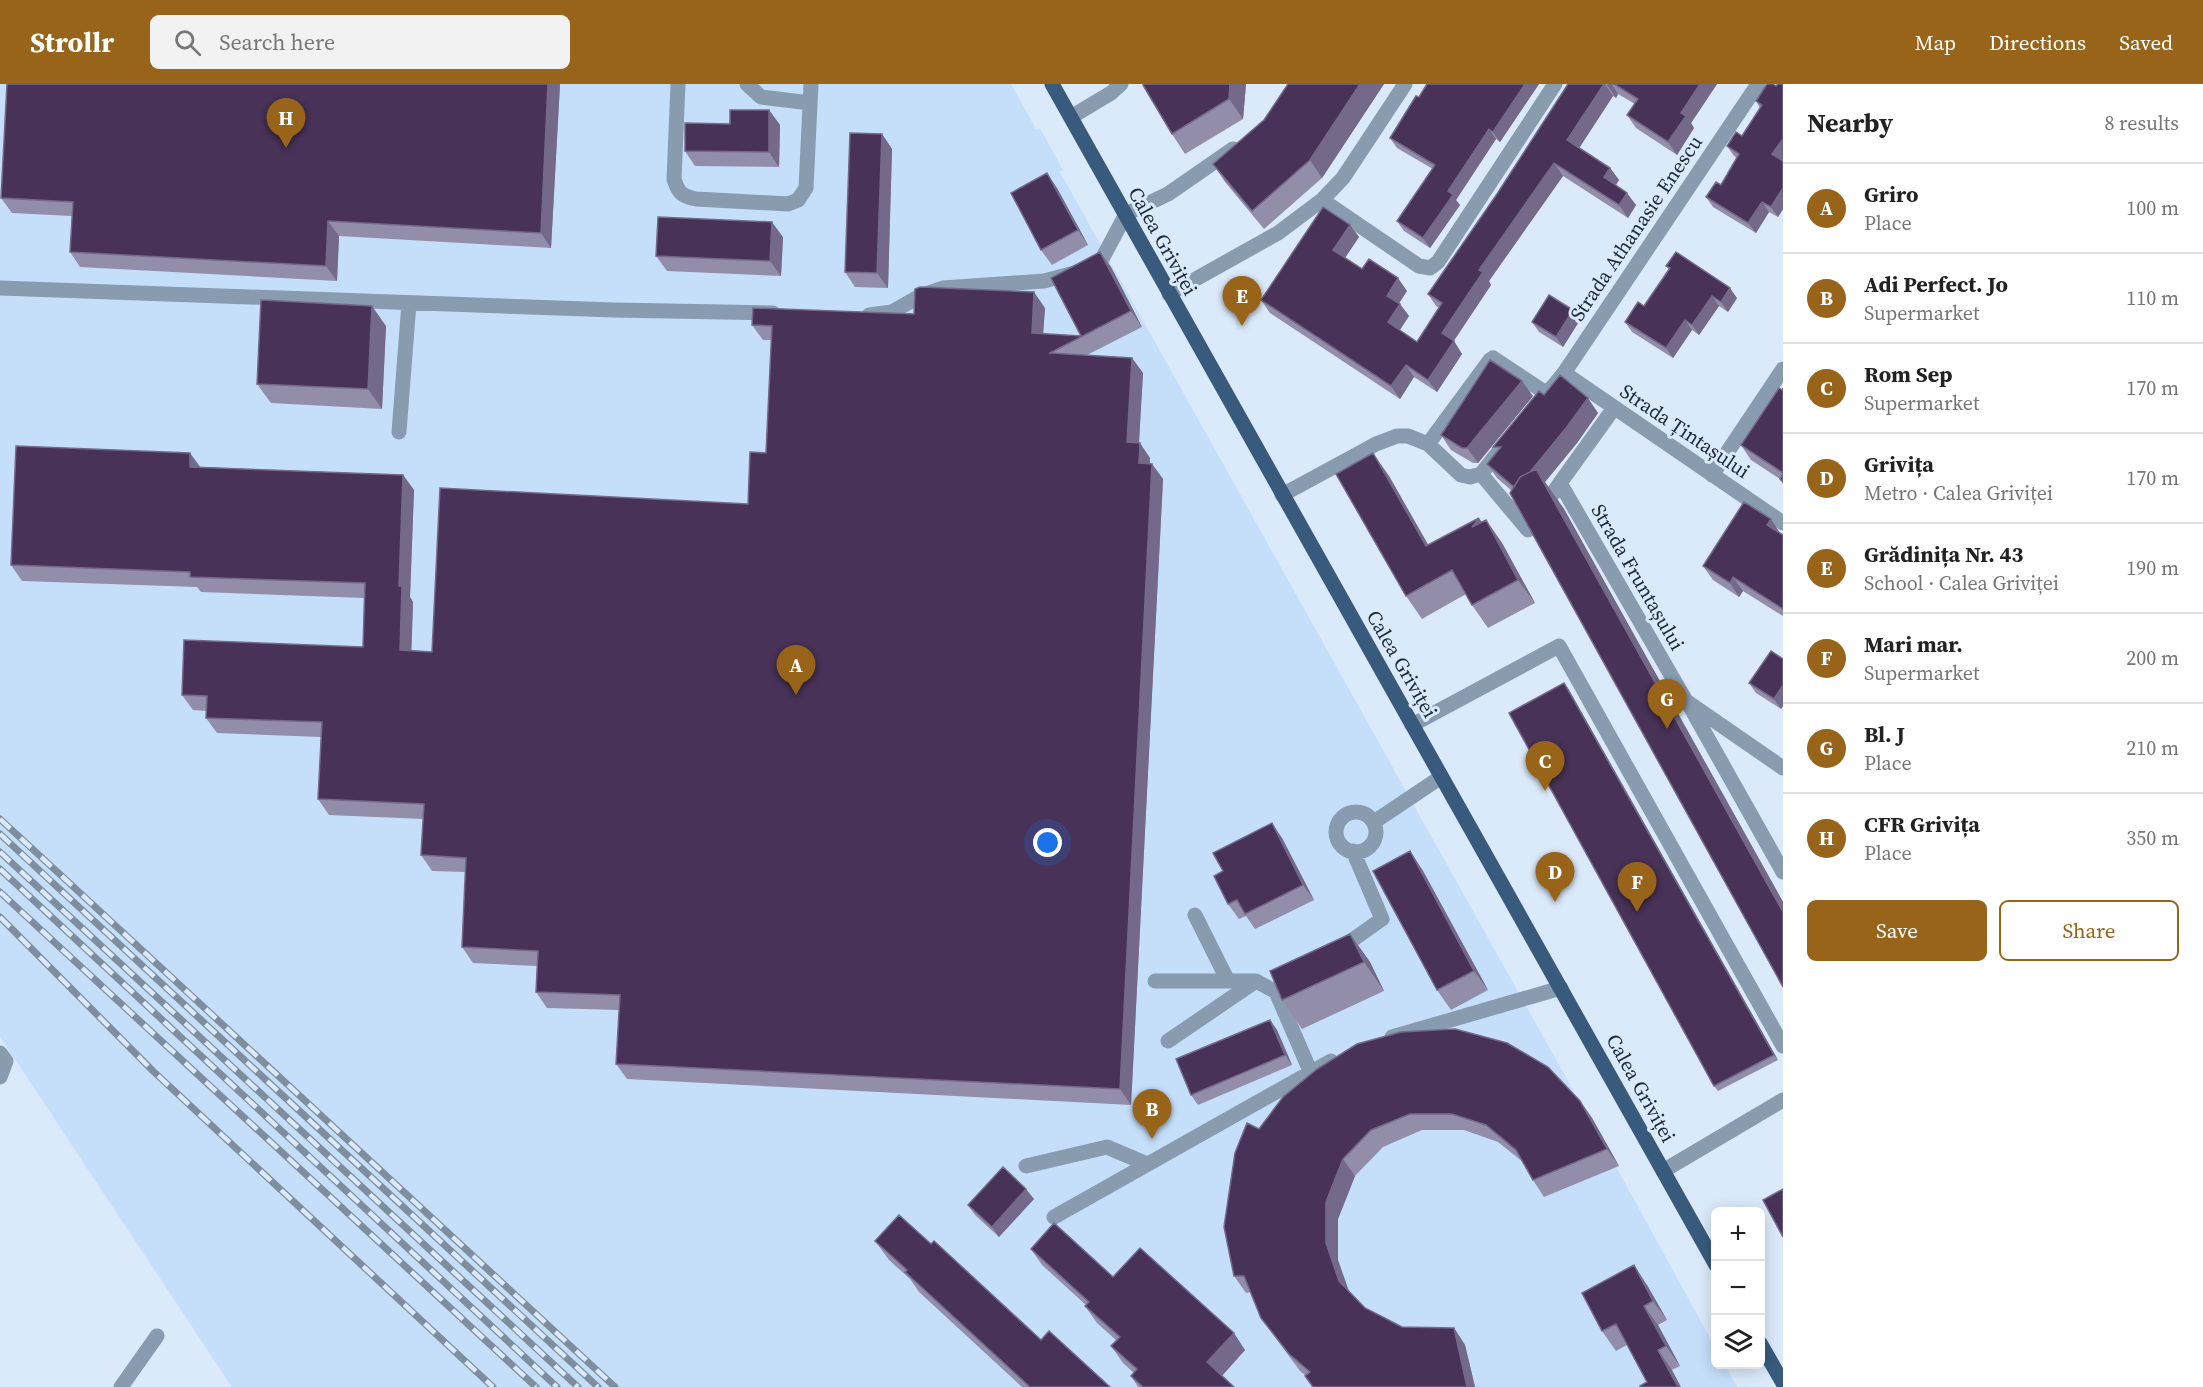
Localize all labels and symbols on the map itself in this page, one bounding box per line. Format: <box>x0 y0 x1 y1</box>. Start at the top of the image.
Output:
pin: H <box>266 98 306 148</box>
street label: Strada Athanasie Enescu <box>1563 130 1709 326</box>
street label: Calea Griviței <box>1122 182 1204 300</box>
pin: E <box>1222 276 1262 326</box>
street label: Strada Țintașului <box>1615 377 1755 485</box>
street label: Strada Fruntașului <box>1585 499 1691 655</box>
street label: Calea Griviței <box>1360 605 1444 723</box>
pin: A <box>776 646 816 695</box>
pin: G <box>1648 680 1686 729</box>
pin: C <box>1526 742 1564 791</box>
your location <box>1033 828 1062 857</box>
pin: D <box>1536 852 1574 902</box>
pin: F <box>1618 862 1656 912</box>
street label: Calea Griviței <box>1600 1029 1682 1147</box>
pin: B <box>1132 1090 1172 1139</box>

